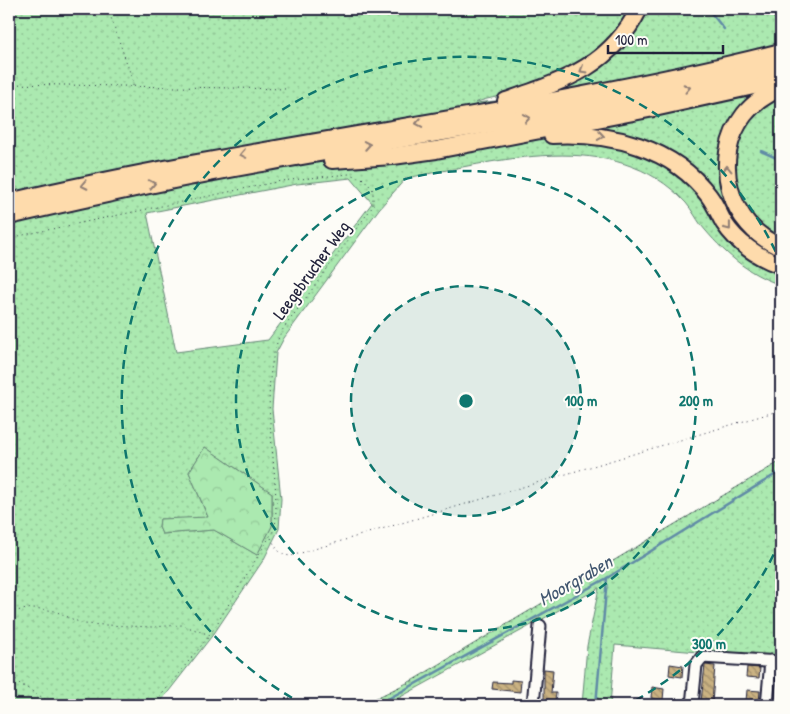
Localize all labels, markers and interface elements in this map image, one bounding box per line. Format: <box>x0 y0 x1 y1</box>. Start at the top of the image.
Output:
scale bar <box>608 22 722 54</box>
text: 100 m <box>615 29 648 50</box>
one-way arrow <box>580 63 589 73</box>
one-way arrow <box>683 84 691 94</box>
one-way arrow <box>523 113 532 123</box>
one-way arrow <box>415 117 423 127</box>
one-way arrow <box>597 131 606 141</box>
one-way arrow <box>363 140 371 150</box>
one-way arrow <box>239 148 247 158</box>
one-way arrow <box>722 165 732 172</box>
one-way arrow <box>79 179 88 190</box>
one-way arrow <box>148 179 157 190</box>
street label: Leegebrucher Weg <box>267 215 355 325</box>
one-way arrow <box>722 221 731 231</box>
text: 100 m <box>565 390 597 411</box>
text: 200 m <box>679 390 713 411</box>
centre of rings <box>457 392 475 410</box>
water label: Moorgraben <box>533 548 618 612</box>
text: 300 m <box>692 633 726 654</box>

